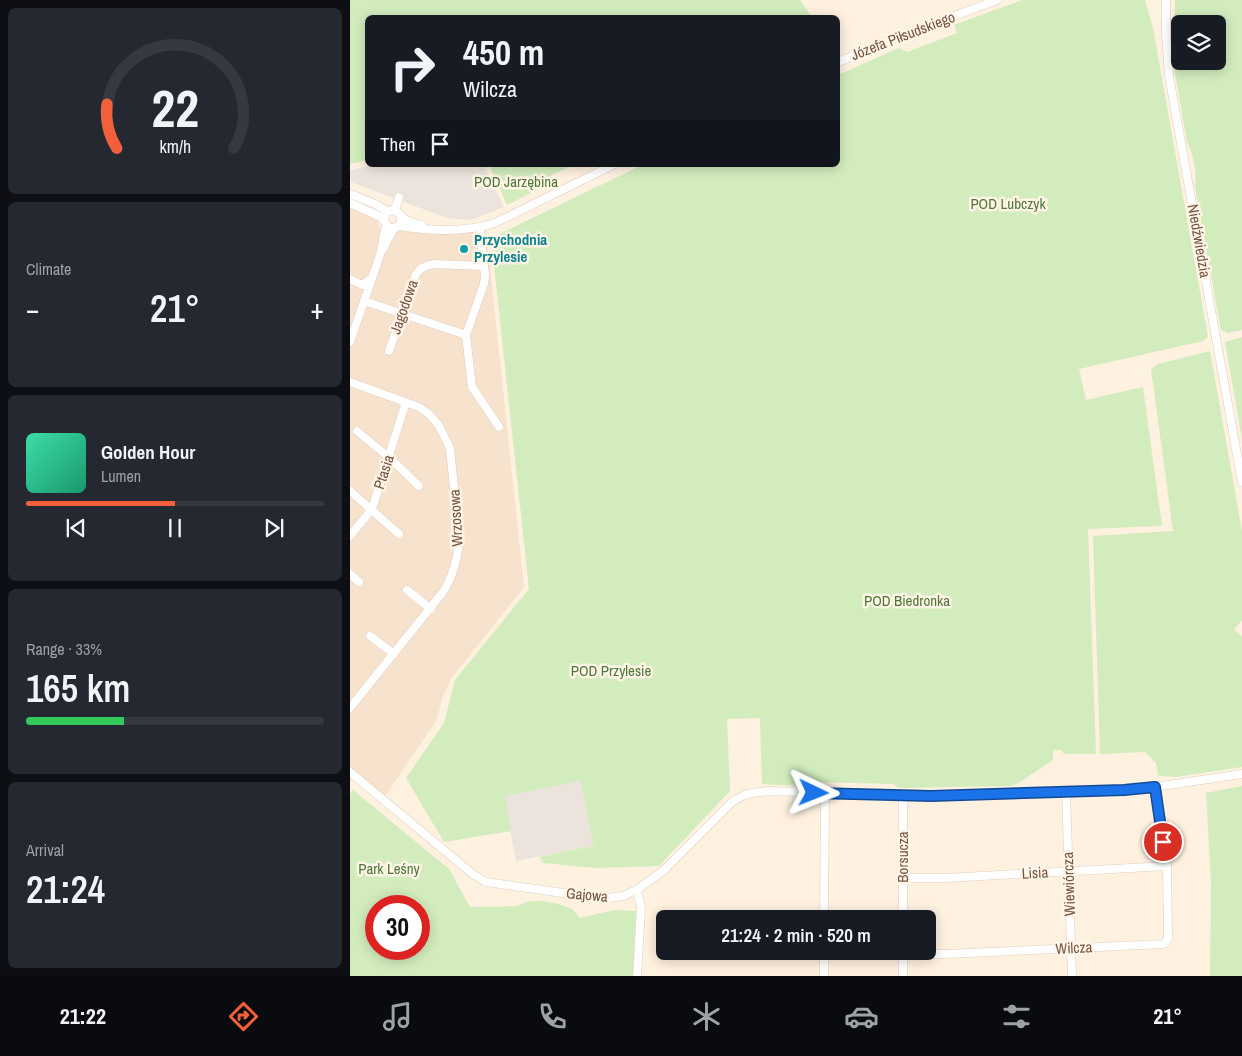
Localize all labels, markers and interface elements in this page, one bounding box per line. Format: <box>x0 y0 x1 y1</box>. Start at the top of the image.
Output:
street label: Józefa Piłsudskiego <box>848 6 958 65</box>
map controls <box>1171 15 1226 70</box>
button: layers <box>1171 15 1226 70</box>
text: 450 m <box>463 29 544 76</box>
icon: right <box>380 35 445 100</box>
text: 22 <box>151 73 199 143</box>
text: Wilcza <box>463 74 517 104</box>
icon: arrive <box>426 130 454 158</box>
text: Then <box>380 131 416 157</box>
text: km/h <box>159 135 191 159</box>
park label: POD Jarzębina <box>474 171 558 192</box>
park label: POD Lubczyk <box>970 193 1046 214</box>
street label: Niedźwiedzia <box>1183 202 1216 280</box>
place label: Przychodnia Przylesie <box>474 229 547 267</box>
marker: Przychodnia Przylesie <box>458 243 470 255</box>
text: Climate <box>26 258 71 280</box>
street label: Jagodowa <box>384 277 423 337</box>
text: 21° <box>150 283 200 334</box>
text: − <box>26 290 39 328</box>
text: + <box>311 290 324 328</box>
text: Golden Hour <box>101 439 195 465</box>
street label: Ptasia <box>368 452 399 492</box>
text: Lumen <box>101 465 141 487</box>
street label: Wrzosowa <box>444 489 467 547</box>
icon: previous <box>62 514 90 542</box>
icon: pause <box>161 514 189 542</box>
icon: next <box>260 514 288 542</box>
park label: POD Biedronka <box>864 590 950 611</box>
text: Range · 33% <box>26 638 102 660</box>
park label: POD Przylesie <box>571 660 651 681</box>
text: 165 km <box>26 663 130 714</box>
position arrow <box>787 766 839 818</box>
pin <box>1142 821 1184 863</box>
icon: arrive <box>1149 828 1177 856</box>
street label: Borsucza <box>892 831 913 883</box>
text: Arrival <box>26 839 64 861</box>
street label: Wiewiórcza <box>1057 851 1080 916</box>
park label: Park Leśny <box>358 858 421 879</box>
street label: Lisia <box>1021 861 1049 884</box>
text: 21:24 <box>26 864 105 915</box>
street label: Gajowa <box>565 882 609 907</box>
speed limit sign: 30 <box>365 895 430 960</box>
text: 21:24 · 2 min · 520 m <box>721 922 871 948</box>
street label: Wilcza <box>1055 936 1093 959</box>
icon: directions <box>226 999 261 1034</box>
icon: music <box>380 999 415 1034</box>
icon: phone <box>535 999 570 1034</box>
icon: climate <box>689 999 724 1034</box>
icon: car <box>844 999 879 1034</box>
icon: filters <box>999 999 1034 1034</box>
text: 21:22 <box>60 1001 106 1031</box>
text: 21° <box>1153 1001 1182 1031</box>

